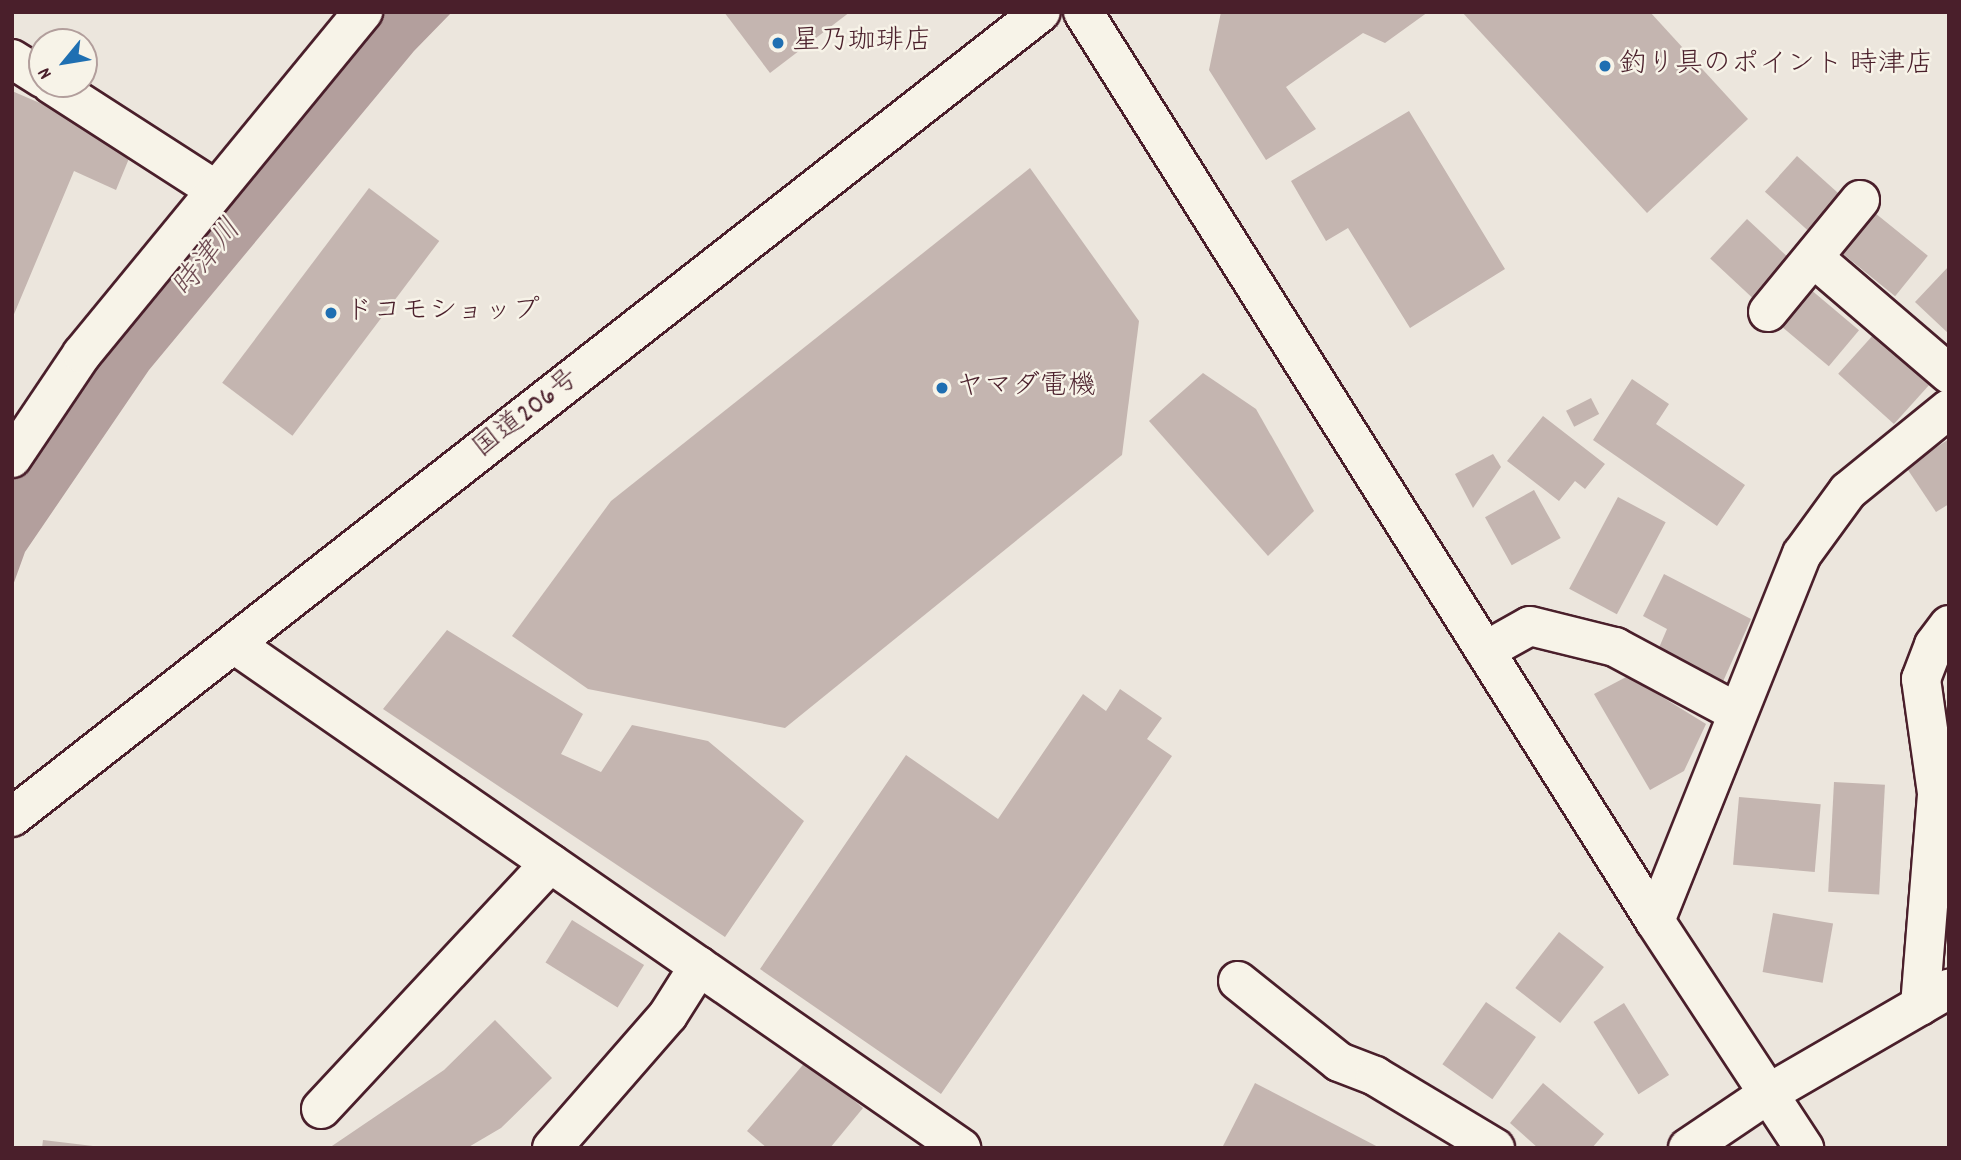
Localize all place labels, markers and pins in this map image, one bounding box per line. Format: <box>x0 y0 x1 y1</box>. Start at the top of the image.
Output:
place label: 星乃珈琲店 <box>792 26 932 60</box>
marker: 星乃珈琲店 <box>770 35 786 51</box>
place label: 釣り具のポイント 時津店 <box>1619 49 1933 83</box>
marker: 釣り具のポイント 時津店 <box>1597 58 1613 74</box>
place label: ドコモショップ <box>345 296 541 330</box>
marker: ドコモショップ <box>323 305 339 321</box>
place label: ヤマダ電機 <box>956 371 1096 405</box>
marker: ヤマダ電機 <box>934 380 950 396</box>

